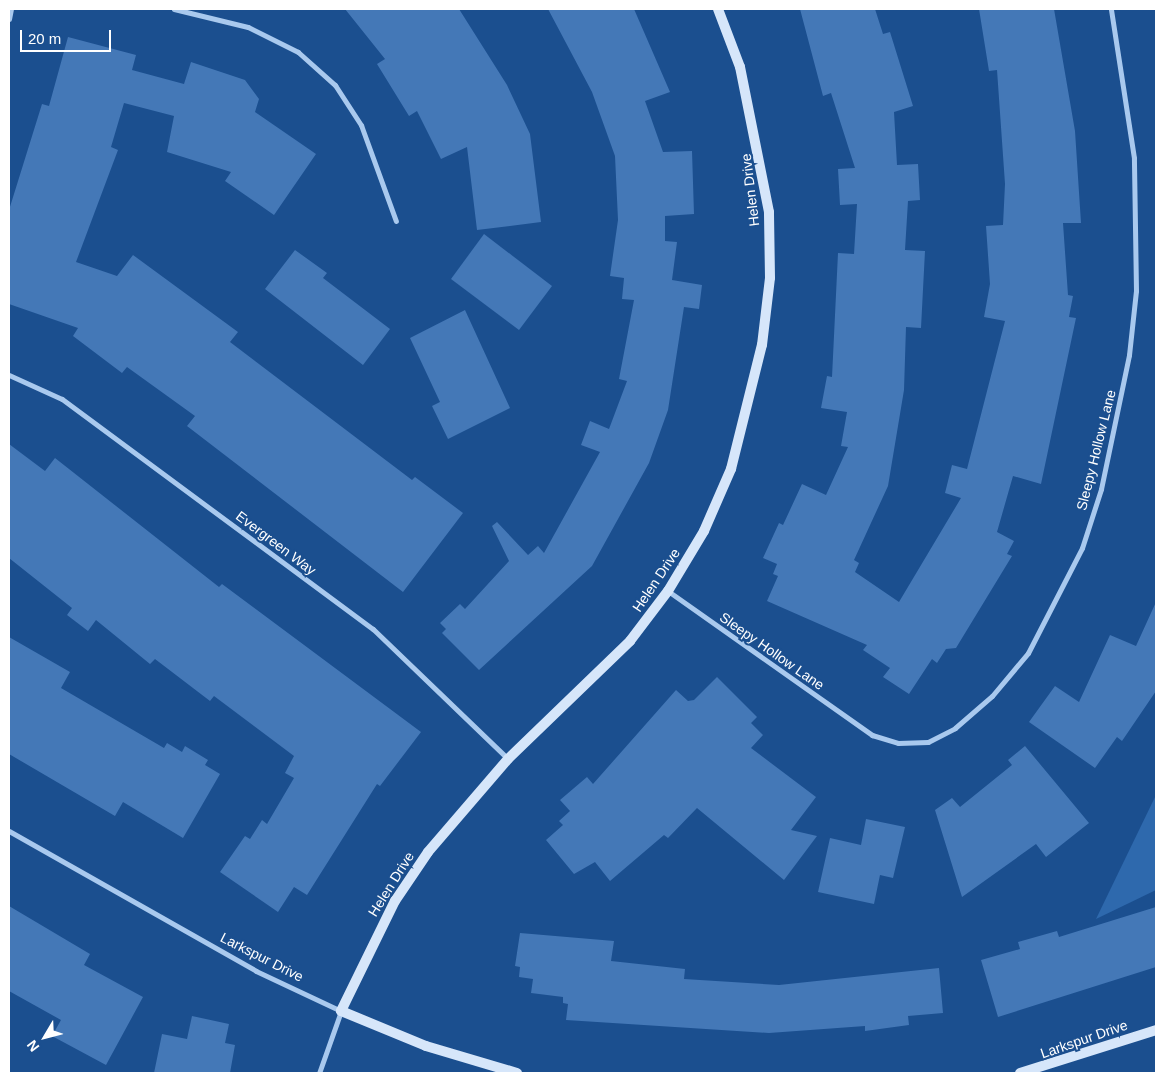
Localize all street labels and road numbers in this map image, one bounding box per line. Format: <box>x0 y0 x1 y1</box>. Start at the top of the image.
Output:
street label: Helen Drive <box>737 153 763 227</box>
street label: Sleepy Hollow Lane <box>1073 388 1119 512</box>
street label: Evergreen Way <box>233 507 319 579</box>
street label: Helen Drive <box>629 545 683 615</box>
street label: Sleepy Hollow Lane <box>716 609 828 693</box>
street label: Helen Drive <box>364 849 418 919</box>
street label: Larkspur Drive <box>218 929 306 985</box>
street label: Larkspur Drive <box>1038 1016 1130 1062</box>

